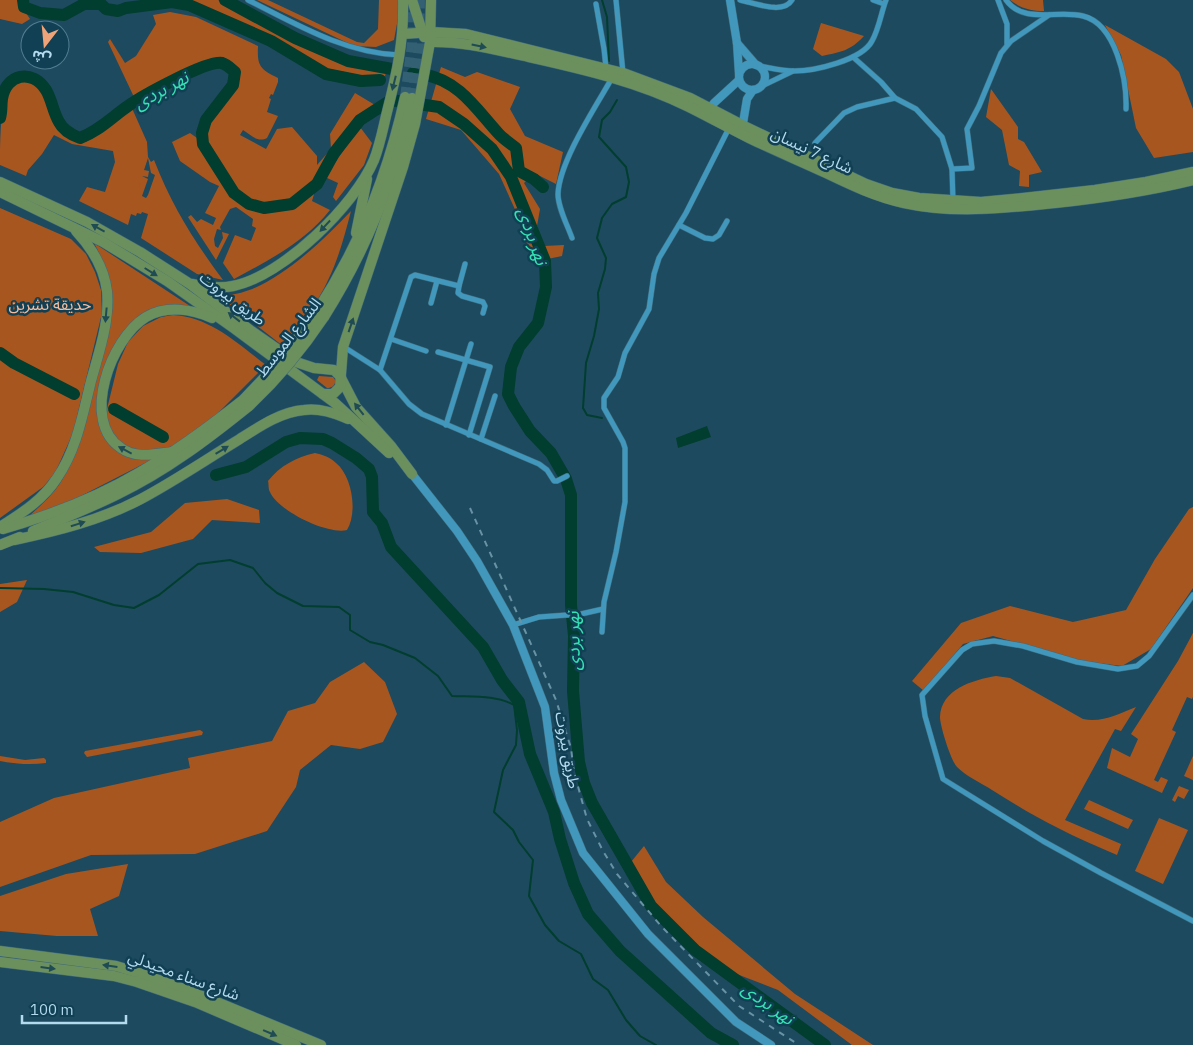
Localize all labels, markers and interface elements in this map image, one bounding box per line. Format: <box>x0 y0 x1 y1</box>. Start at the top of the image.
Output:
north arrow <box>20 20 70 70</box>
one-way arrow <box>471 42 486 50</box>
text: ش <box>30 46 53 69</box>
water label: نهر بردى <box>130 65 194 114</box>
one-way arrow <box>390 75 398 90</box>
street label: شارع 7 نيسان <box>767 122 856 180</box>
water label: نهر بردى <box>513 204 554 270</box>
one-way arrow <box>319 220 331 232</box>
one-way arrow <box>91 224 105 233</box>
one-way arrow <box>145 267 158 276</box>
street label: طريق بيروت <box>195 267 270 330</box>
park label: حديقة تشرين <box>9 294 91 314</box>
street label: الشارع الموسط <box>251 294 327 382</box>
one-way arrow <box>102 307 110 323</box>
one-way arrow <box>228 312 241 323</box>
one-way arrow <box>348 317 355 332</box>
one-way arrow <box>353 403 364 416</box>
one-way arrow <box>118 446 132 454</box>
one-way arrow <box>216 446 229 455</box>
one-way arrow <box>71 520 86 528</box>
water label: نهر بردى <box>561 609 585 671</box>
street label: طريق بيروت <box>550 710 585 790</box>
street label: شارع سناء محيدلي <box>125 946 242 1007</box>
one-way arrow <box>101 961 117 969</box>
one-way arrow <box>41 964 57 972</box>
water label: نهر بردى <box>737 976 800 1031</box>
scale bar <box>22 992 126 1024</box>
text: 100 m <box>30 1000 74 1019</box>
one-way arrow <box>263 1029 277 1037</box>

